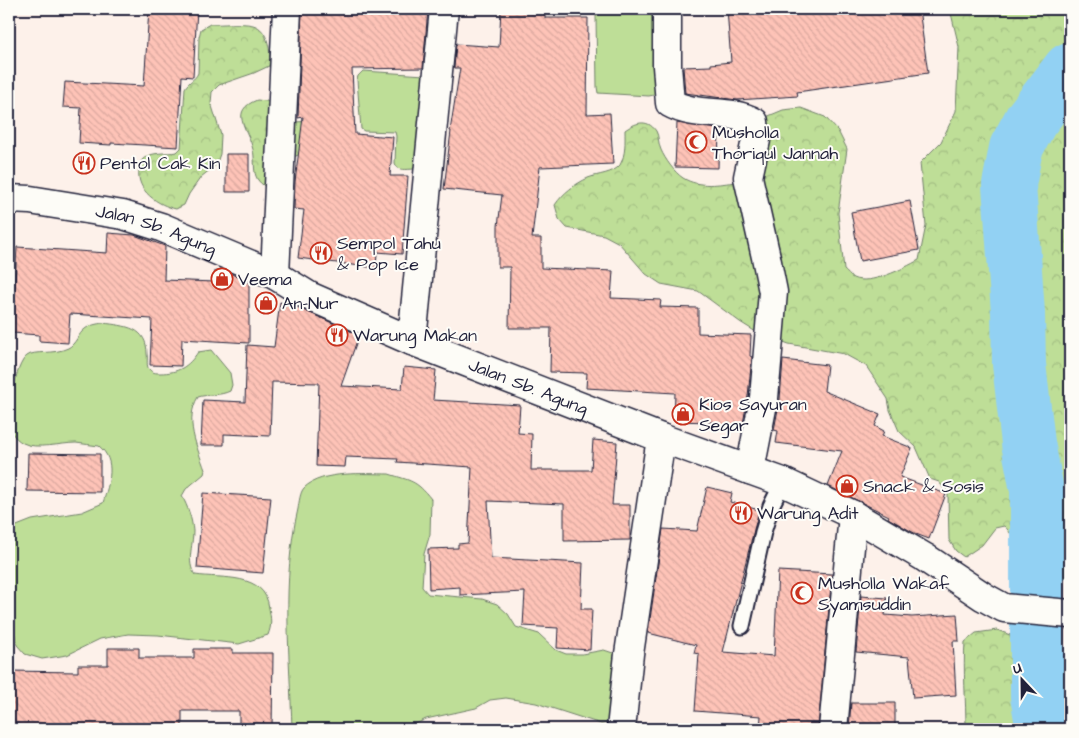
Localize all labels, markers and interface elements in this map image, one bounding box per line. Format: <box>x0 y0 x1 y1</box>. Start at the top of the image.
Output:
place label: Musholla Thoriqul Jannah <box>712 120 838 166</box>
mosque icon: Musholla Thoriqul Jannah <box>684 130 708 154</box>
restaurant icon: Pentol Cak Kin <box>72 151 96 175</box>
place label: Pentol Cak Kin <box>100 151 220 176</box>
street label: Jalan Sb. Agung <box>94 198 220 262</box>
place label: Sempol Tahu & Pop Ice <box>337 231 441 277</box>
restaurant icon: Sempol Tahu & Pop Ice <box>309 241 333 265</box>
shop icon: Veema <box>210 267 234 291</box>
place label: Veema <box>238 267 292 292</box>
shop icon: An-Nur <box>254 291 278 315</box>
place label: An-Nur <box>282 291 339 316</box>
restaurant icon: Warung Makan <box>325 323 349 347</box>
place label: Warung Makan <box>353 323 477 349</box>
street label: Jalan Sb. Agung <box>465 352 592 422</box>
place label: Kios Sayuran Segar <box>699 392 807 439</box>
shop icon: Kios Sayuran Segar <box>671 402 695 426</box>
shop icon: Snack & Sosis <box>835 474 859 498</box>
place label: Snack & Sosis <box>863 474 984 499</box>
restaurant icon: Warung Adit <box>729 501 753 525</box>
place label: Warung Adit <box>757 501 859 527</box>
place label: Musholla Wakaf Syamsuddin <box>818 571 949 618</box>
mosque icon: Musholla Wakaf Syamsuddin <box>790 581 814 605</box>
north arrow <box>996 656 1046 706</box>
text: U <box>1010 658 1025 680</box>

